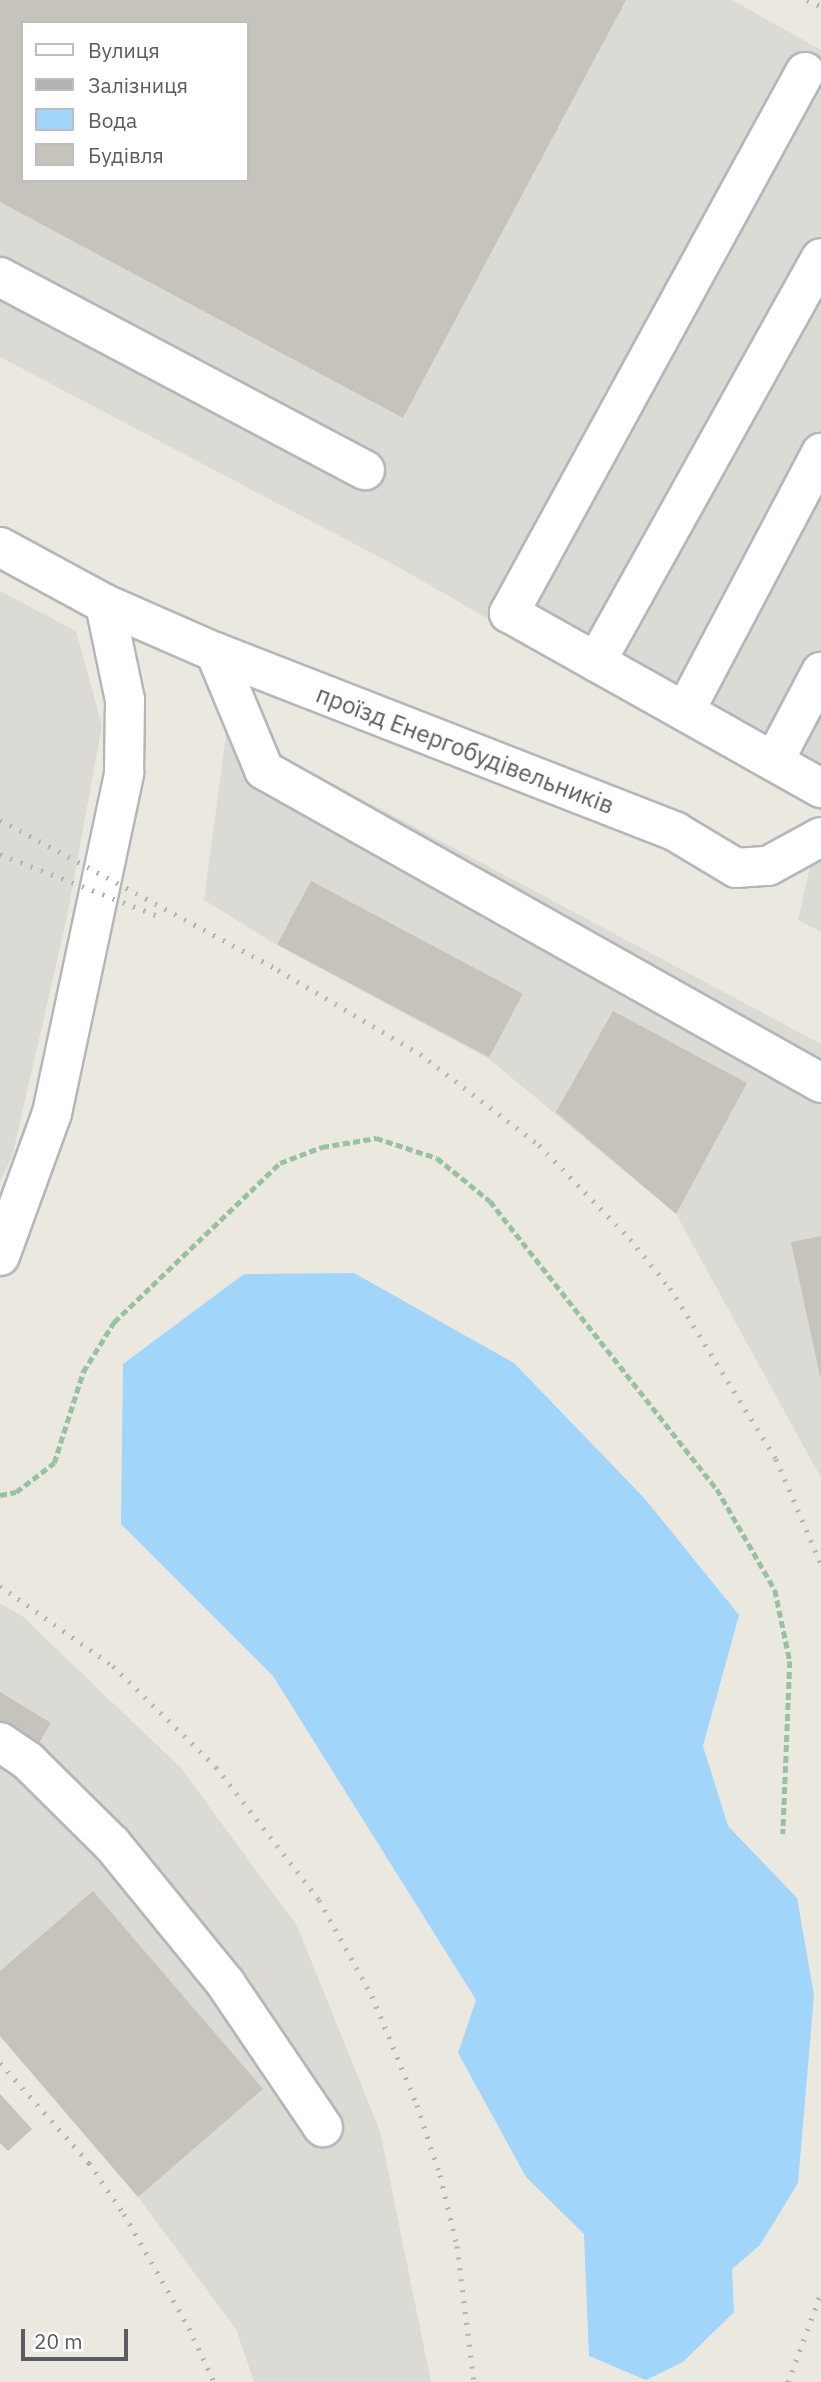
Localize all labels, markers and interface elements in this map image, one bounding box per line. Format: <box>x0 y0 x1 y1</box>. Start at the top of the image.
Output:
legend <box>21 21 248 182</box>
text: Вулиця <box>88 36 160 64</box>
text: Залізниця <box>88 71 188 99</box>
text: Вода <box>88 106 137 134</box>
text: Будівля <box>88 141 164 169</box>
street label: проїзд Енергобудівельників <box>312 680 618 820</box>
scale bar <box>24 2316 131 2360</box>
text: 20 m <box>34 2327 83 2355</box>

